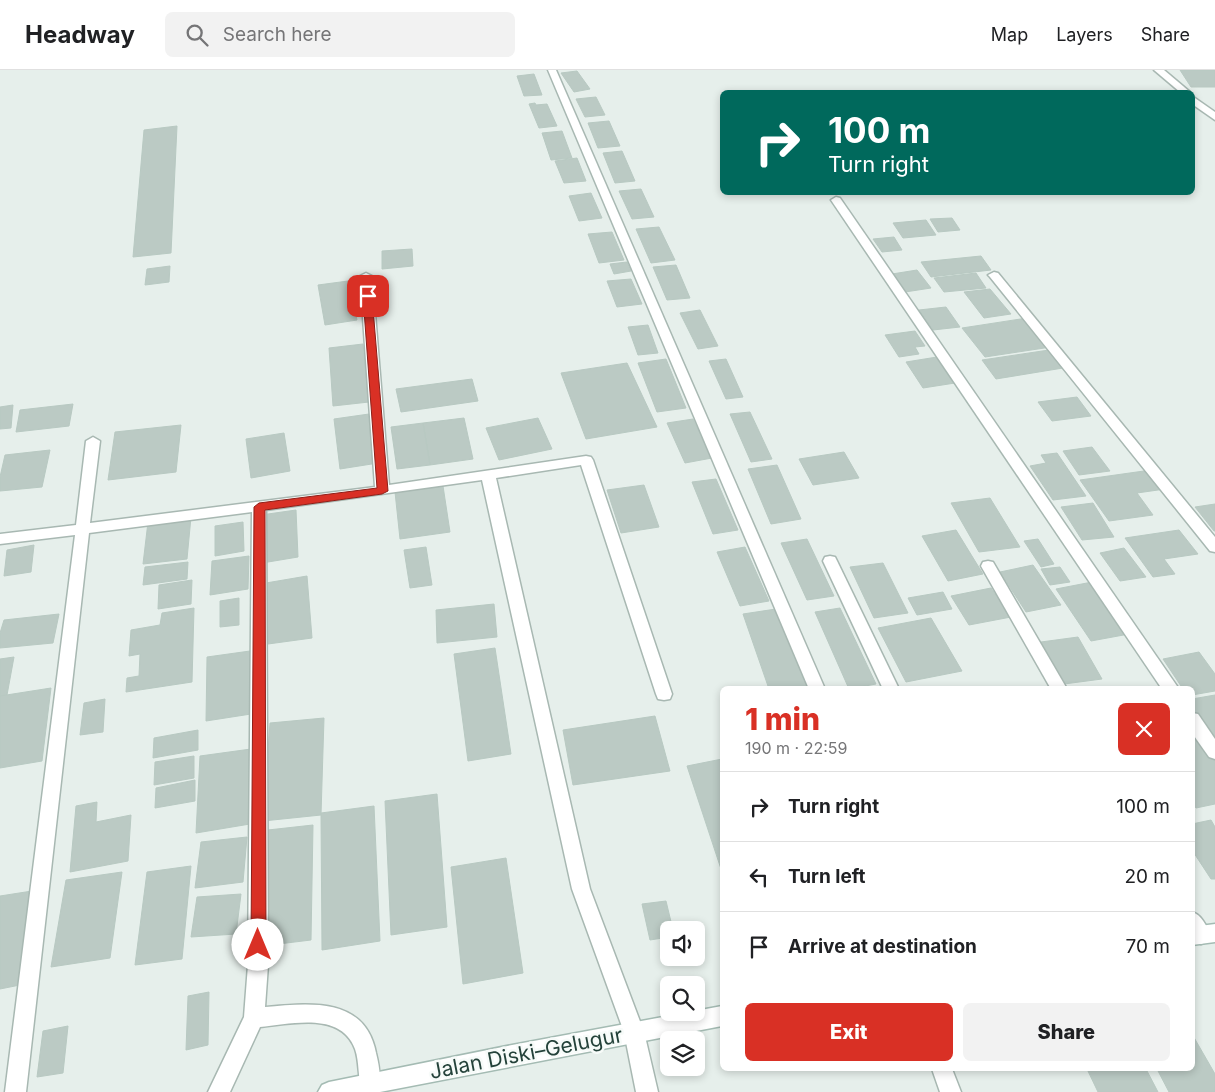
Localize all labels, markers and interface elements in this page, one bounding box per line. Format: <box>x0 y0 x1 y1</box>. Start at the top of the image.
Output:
search box <box>165 12 515 57</box>
text: Headway <box>25 20 135 49</box>
icon: search <box>183 21 211 49</box>
text: Search here <box>223 23 331 46</box>
text: Map <box>991 24 1028 45</box>
text: Layers <box>1056 24 1113 45</box>
text: Share <box>1141 24 1190 45</box>
text: 100 m <box>828 109 931 151</box>
icon: right <box>745 110 810 175</box>
text: Turn right <box>828 151 929 177</box>
pin <box>347 275 389 317</box>
icon: arrive <box>354 282 382 310</box>
text: 1 min <box>745 701 820 737</box>
button: close <box>1118 703 1170 755</box>
text: 190 m · 22:59 <box>745 738 847 758</box>
icon: right <box>745 793 773 821</box>
text: Turn right <box>788 795 879 818</box>
text: 100 m <box>1116 795 1170 818</box>
icon: left <box>745 863 773 891</box>
text: Turn left <box>788 865 866 888</box>
text: 20 m <box>1124 865 1170 888</box>
position arrow <box>231 918 283 970</box>
map controls <box>660 921 705 1076</box>
button: sound <box>660 921 705 966</box>
icon: arrive <box>745 933 773 961</box>
text: Arrive at destination <box>788 935 977 958</box>
text: 70 m <box>1126 935 1170 958</box>
button: search <box>660 976 705 1021</box>
button: Exit <box>745 1003 953 1061</box>
button: Share <box>963 1003 1170 1061</box>
street label: Jalan Diski–Gelugur <box>427 1022 625 1084</box>
button: layers <box>660 1031 705 1076</box>

